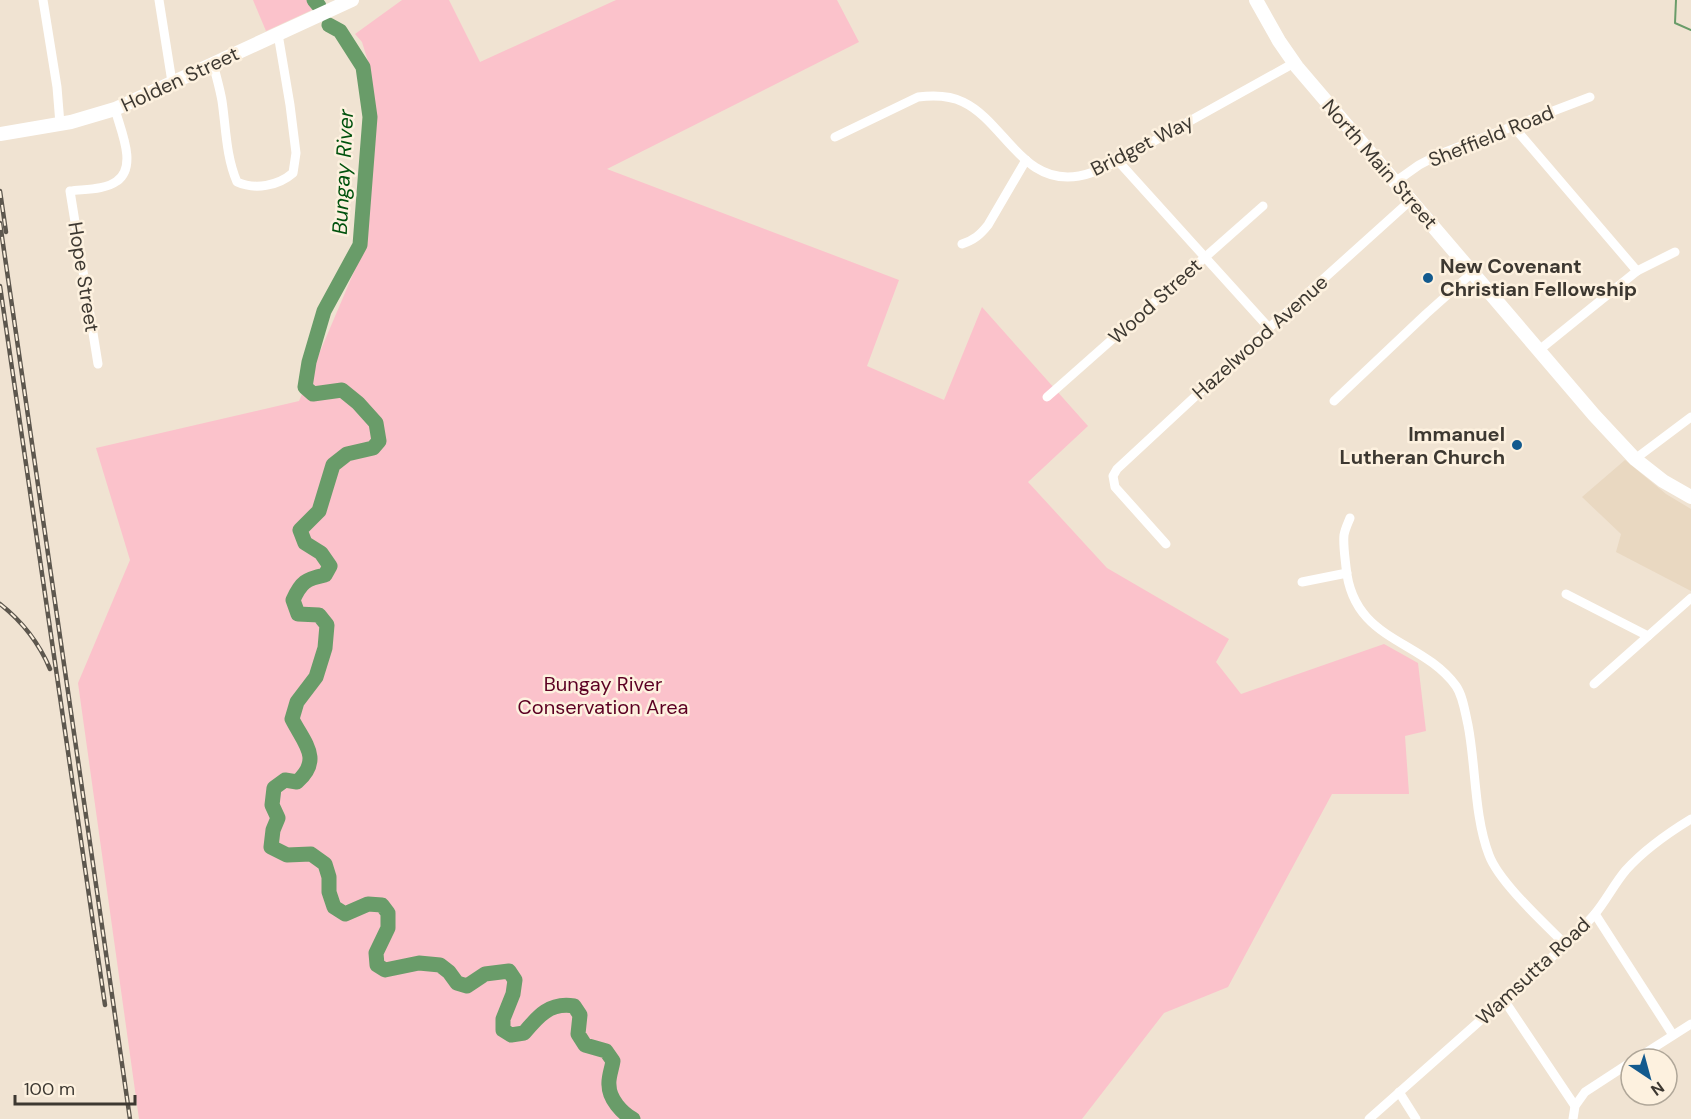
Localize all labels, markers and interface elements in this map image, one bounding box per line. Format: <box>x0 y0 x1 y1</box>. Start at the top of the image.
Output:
street label: Holden Street <box>117 40 243 118</box>
street label: North Main Street <box>1316 94 1444 234</box>
street label: Sheffield Road <box>1425 99 1557 173</box>
water label: Bungay River <box>326 107 360 235</box>
street label: Bridget Way <box>1086 108 1198 182</box>
street label: Hope Street <box>62 220 106 334</box>
street label: Wood Street <box>1103 252 1207 350</box>
place label: New Covenant Christian Fellowship <box>1440 253 1637 302</box>
street label: Hazelwood Avenue <box>1187 269 1333 405</box>
marker: New Covenant Christian Fellowship <box>1421 271 1435 285</box>
place label: Immanuel Lutheran Church <box>1340 421 1505 470</box>
marker: Immanuel Lutheran Church <box>1510 438 1524 452</box>
park label: Bungay River Conservation Area <box>518 671 688 720</box>
street label: Wamsutta Road <box>1470 911 1596 1031</box>
north arrow <box>1619 1047 1679 1107</box>
scale bar <box>15 1068 135 1106</box>
text: 100 m <box>24 1077 75 1101</box>
text: N <box>1647 1077 1668 1101</box>

